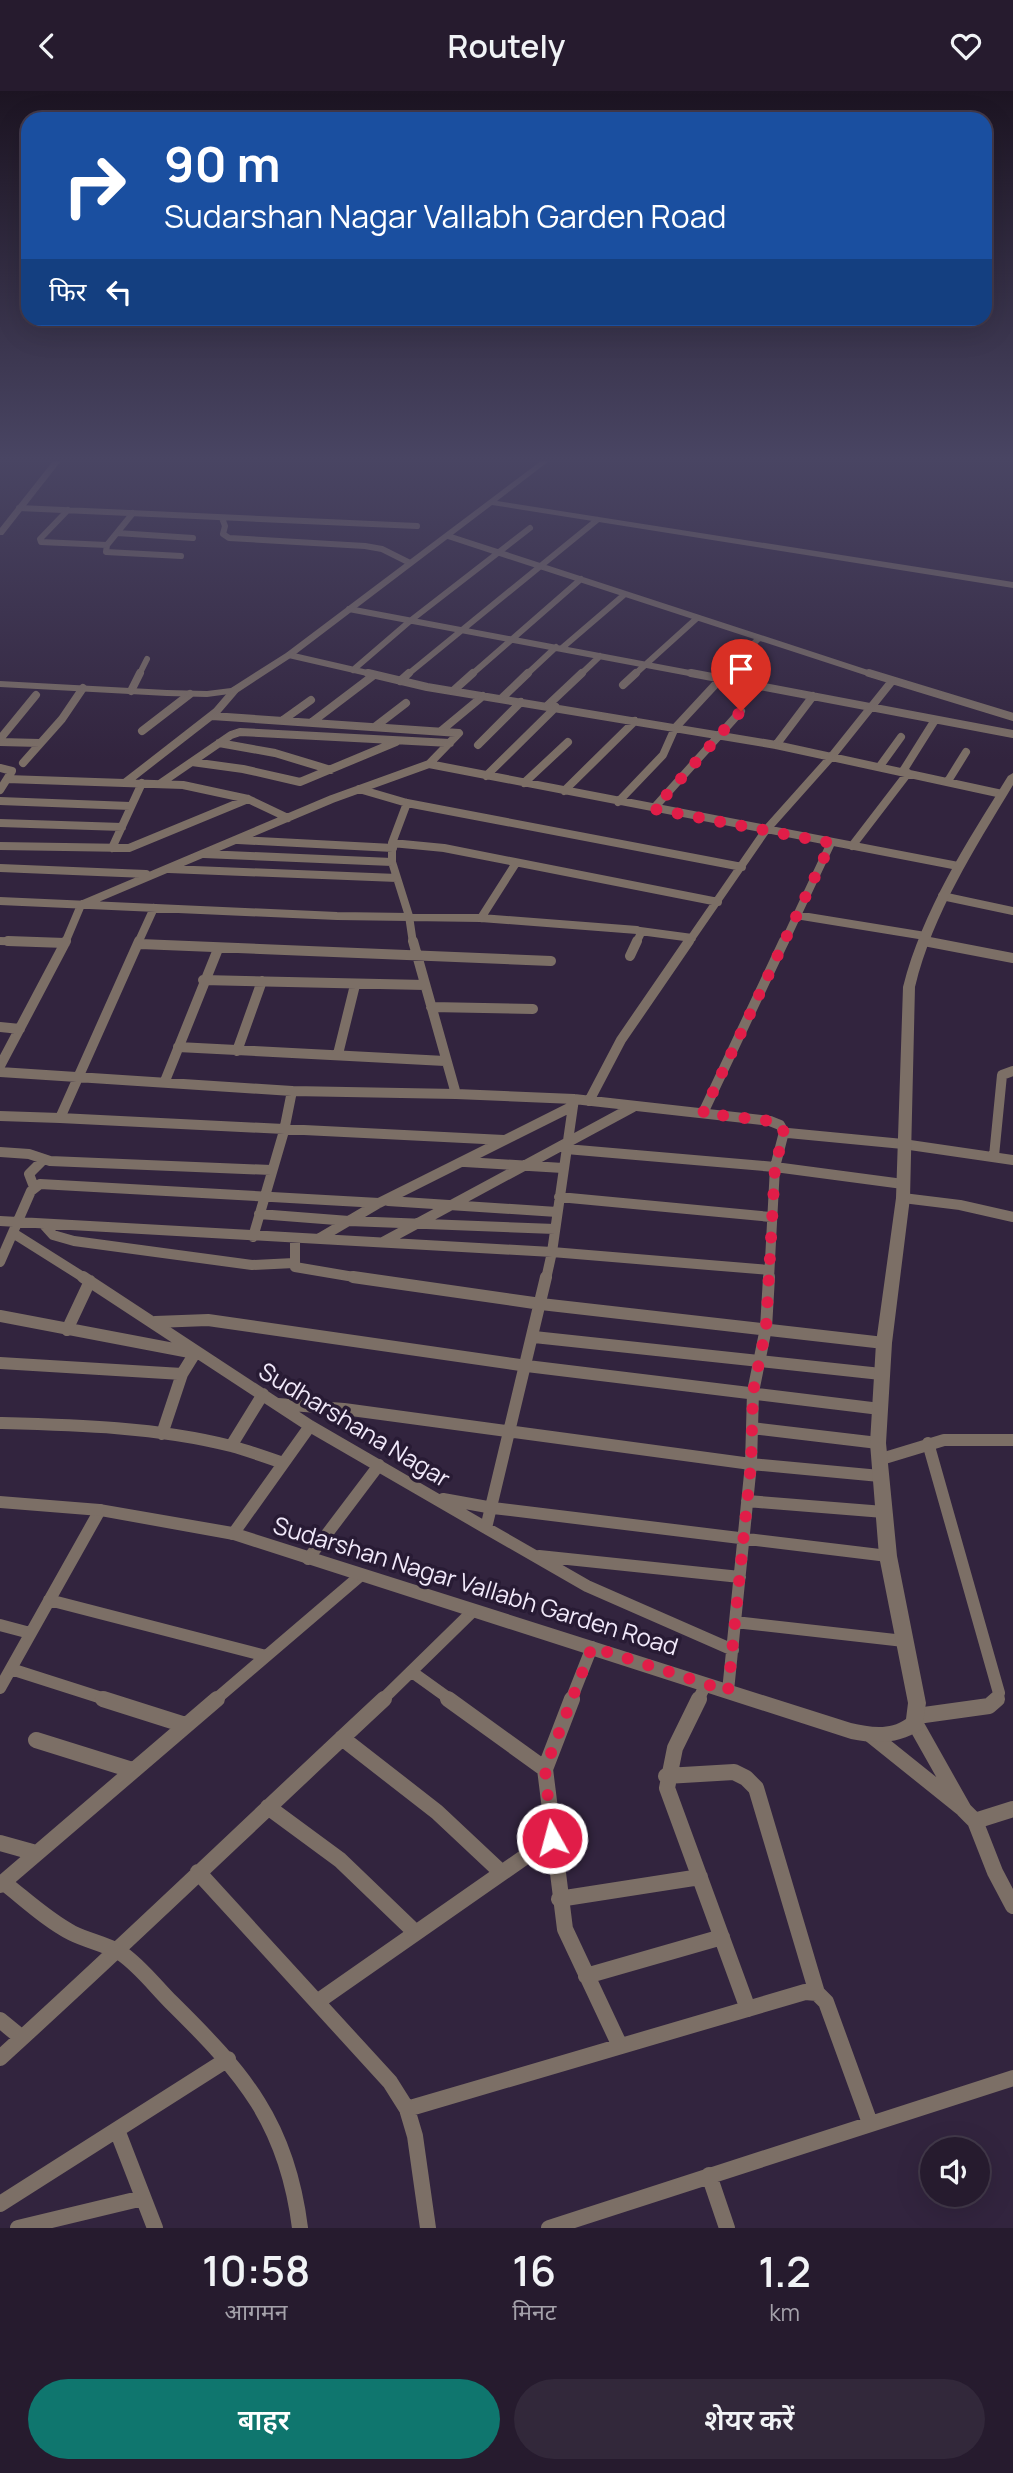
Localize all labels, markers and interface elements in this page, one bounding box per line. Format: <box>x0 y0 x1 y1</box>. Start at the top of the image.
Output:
text: Routely <box>448 24 565 68</box>
icon: back <box>28 27 66 65</box>
icon: heart <box>947 27 985 65</box>
text: 90 m <box>164 130 281 197</box>
icon: right <box>49 140 140 231</box>
text: Sudarshan Nagar Vallabh Garden Road <box>164 194 726 238</box>
text: फिर <box>49 273 86 309</box>
icon: left <box>100 273 138 311</box>
pin <box>711 639 771 711</box>
icon: arrive <box>722 650 760 688</box>
street label: Sudharshana Nagar <box>253 1354 457 1494</box>
street label: Sudarshan Nagar Vallabh Garden Road <box>269 1508 683 1662</box>
position arrow <box>515 1801 589 1875</box>
map controls <box>920 2137 990 2207</box>
button: sound <box>920 2137 990 2207</box>
text: 10:58 <box>202 2241 310 2299</box>
text: 16 <box>512 2241 556 2299</box>
text: 1.2 <box>758 2242 811 2300</box>
text: आगमन <box>225 2295 288 2327</box>
text: मिनट <box>512 2295 556 2327</box>
text: km <box>769 2296 800 2328</box>
button: बाहर <box>28 2379 500 2459</box>
button: शेयर करें <box>514 2379 985 2459</box>

